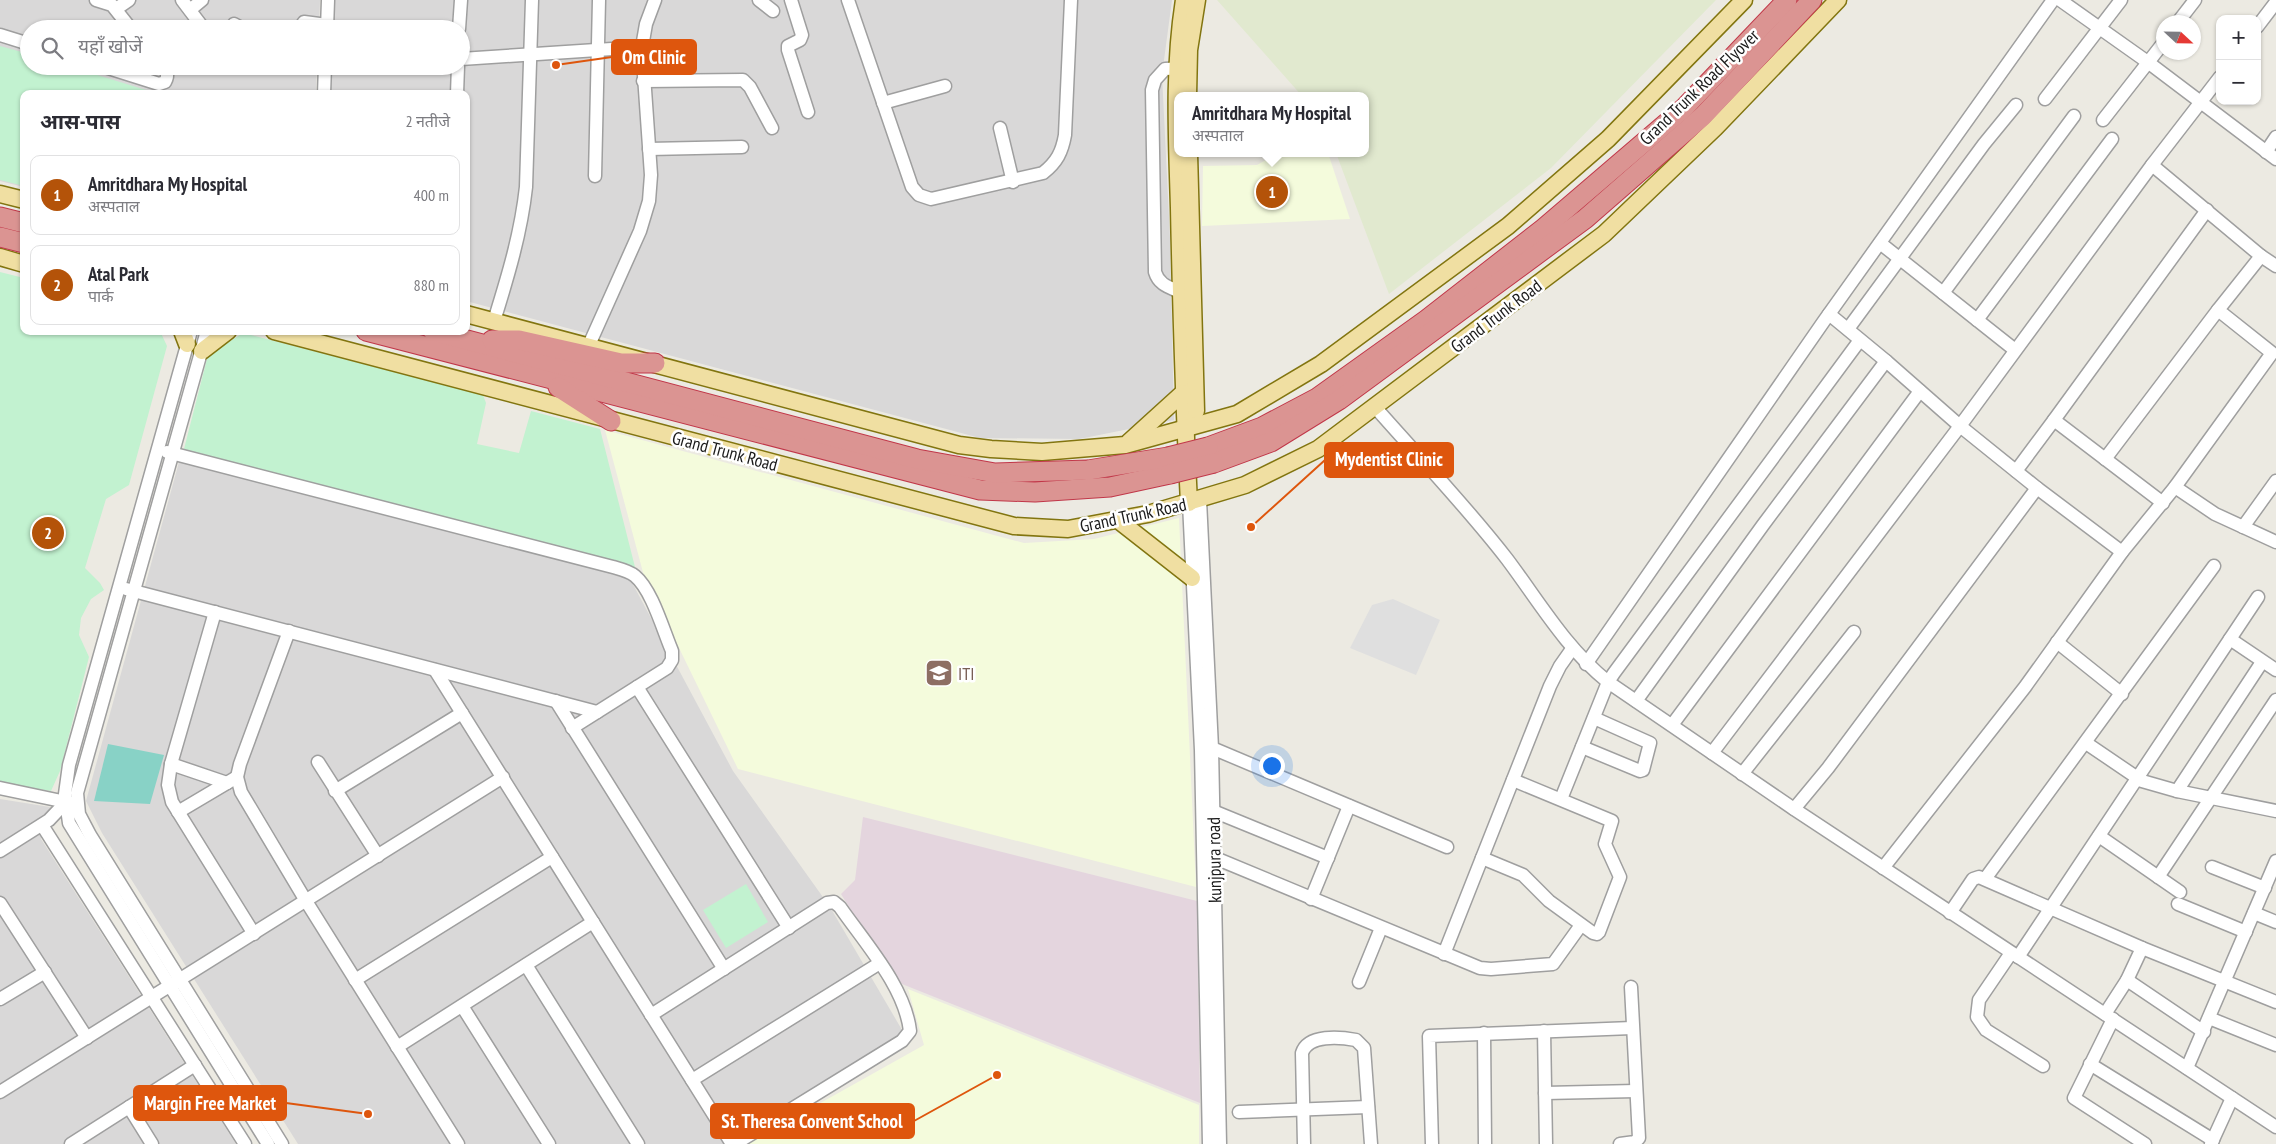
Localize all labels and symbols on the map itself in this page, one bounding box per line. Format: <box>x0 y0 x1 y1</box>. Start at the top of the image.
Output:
north arrow <box>2156 15 2201 60</box>
street label: Grand Trunk Road Flyover <box>1634 24 1764 150</box>
callout: Om Clinic <box>612 40 696 74</box>
text: Om Clinic <box>622 45 686 69</box>
pin: 1 <box>1256 173 1288 211</box>
street label: Grand Trunk Road <box>1446 274 1546 358</box>
street label: Grand Trunk Road <box>670 426 780 476</box>
callout: Mydentist Clinic <box>1325 443 1453 477</box>
text: Mydentist Clinic <box>1335 447 1443 471</box>
street label: Grand Trunk Road <box>1078 492 1188 538</box>
pin: 2 <box>32 514 64 552</box>
school or university icon: ITI <box>924 658 954 688</box>
place label: ITI <box>958 662 974 685</box>
your location <box>1259 753 1285 779</box>
street label: kunjpura road <box>1202 817 1226 903</box>
callout: Margin Free Market <box>134 1086 286 1120</box>
text: Margin Free Market <box>144 1091 277 1115</box>
callout: St. Theresa Convent School <box>711 1104 914 1138</box>
text: St. Theresa Convent School <box>721 1109 903 1133</box>

